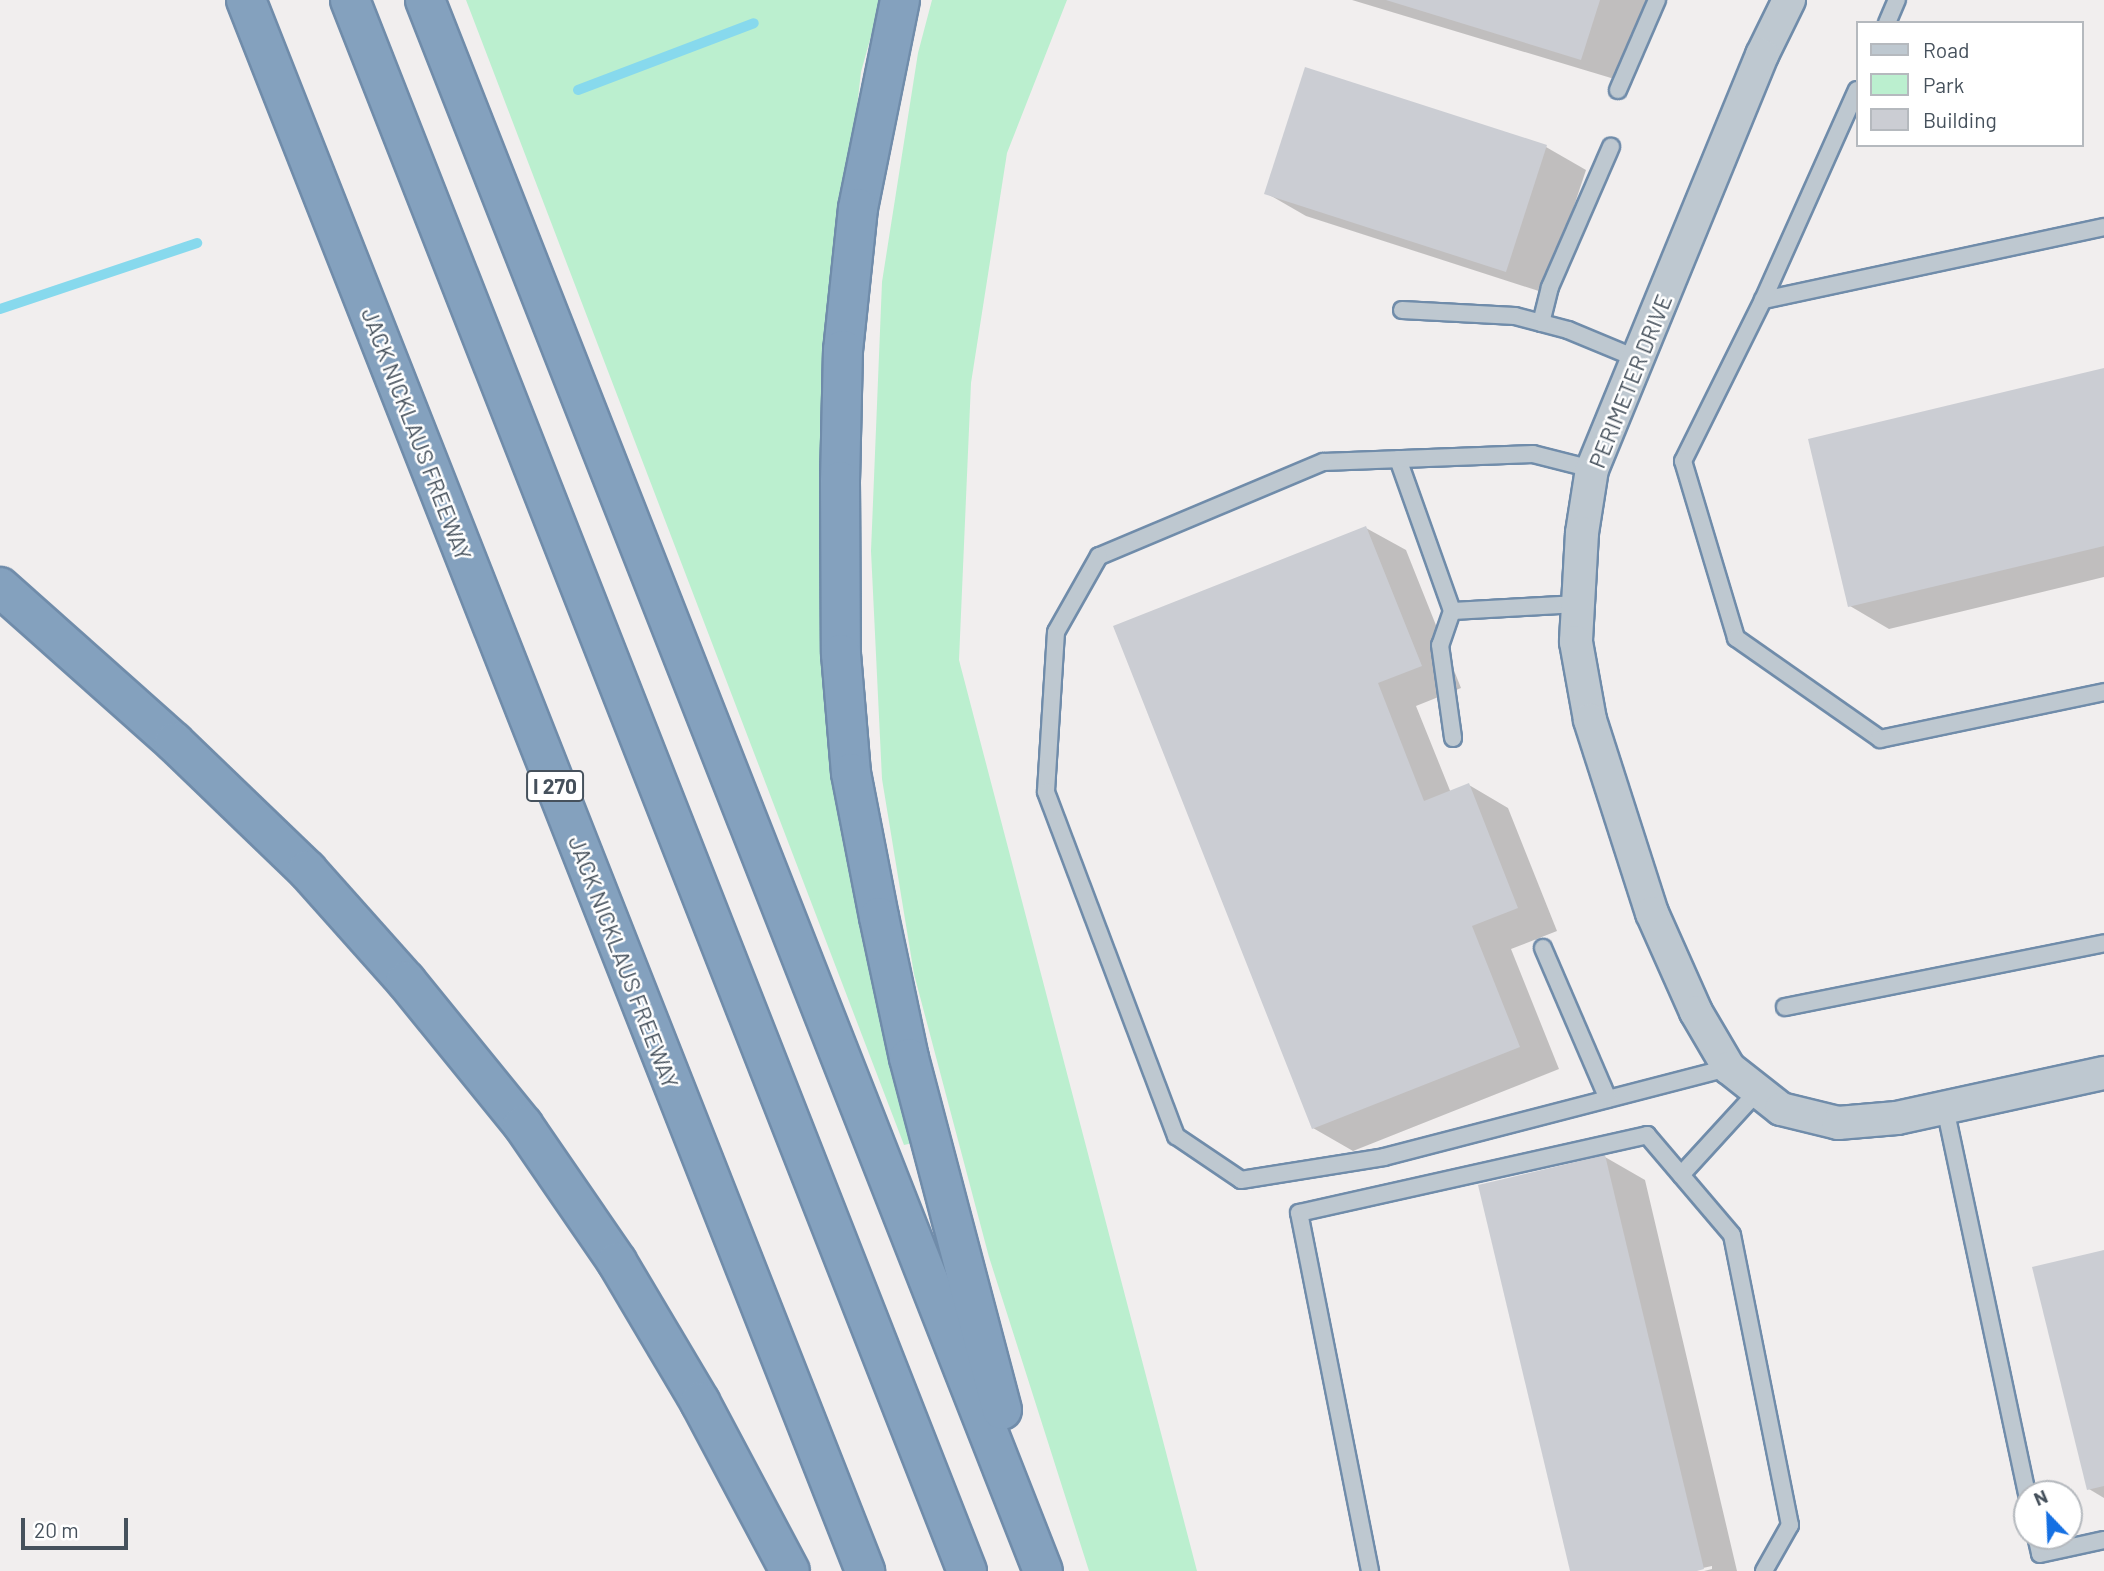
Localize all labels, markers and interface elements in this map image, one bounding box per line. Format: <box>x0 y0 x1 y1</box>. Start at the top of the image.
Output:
legend <box>1856 21 2083 147</box>
text: Road <box>1923 37 1969 62</box>
text: Park <box>1923 72 1964 97</box>
text: Building <box>1923 107 1997 132</box>
street label: PERIMETER DRIVE <box>1583 290 1677 472</box>
street label: JACK NICKLAUS FREEWAY <box>356 304 478 564</box>
road number: I 270 <box>525 768 585 804</box>
street label: JACK NICKLAUS FREEWAY <box>563 832 685 1092</box>
north arrow <box>2013 1480 2083 1550</box>
text: N <box>2030 1484 2051 1510</box>
scale bar <box>24 1504 131 1548</box>
text: 20 m <box>34 1517 79 1542</box>

